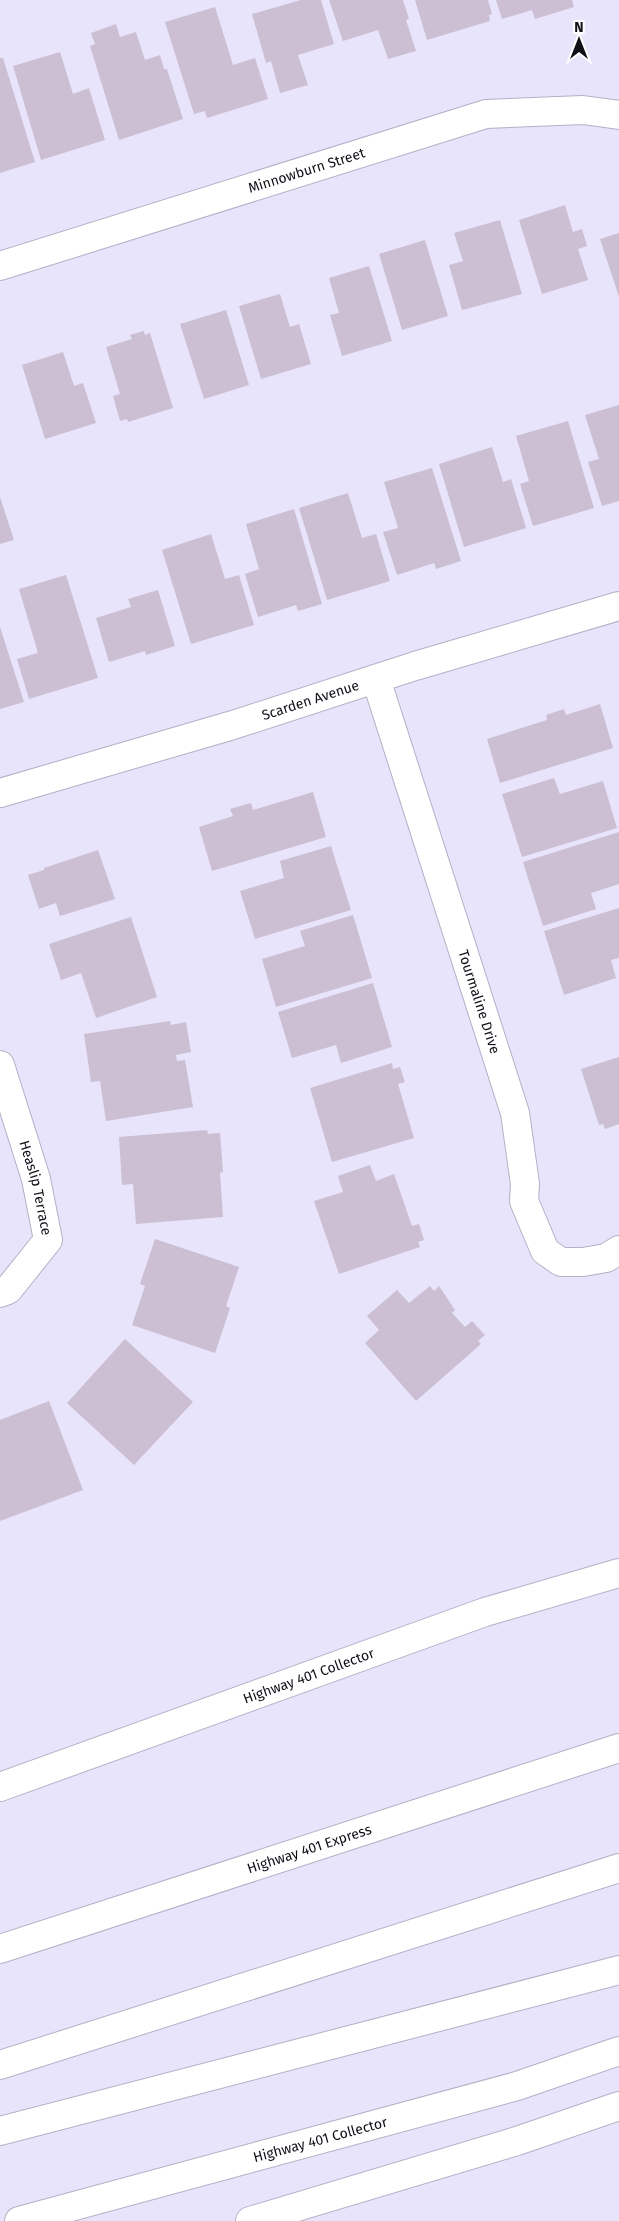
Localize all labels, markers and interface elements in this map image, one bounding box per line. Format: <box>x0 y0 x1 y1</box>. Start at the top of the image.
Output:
north arrow <box>554 15 604 65</box>
text: N <box>574 19 584 36</box>
street label: Minnowburn Street <box>246 144 368 196</box>
street label: Scarden Avenue <box>260 676 361 724</box>
street label: Tourmaline Drive <box>455 948 504 1056</box>
street label: Heaslip Terrace <box>16 1138 55 1237</box>
street label: Highway 401 Collector <box>241 1644 377 1707</box>
street label: Highway 401 Express <box>245 1820 374 1877</box>
street label: Highway 401 Collector <box>251 2113 390 2166</box>

